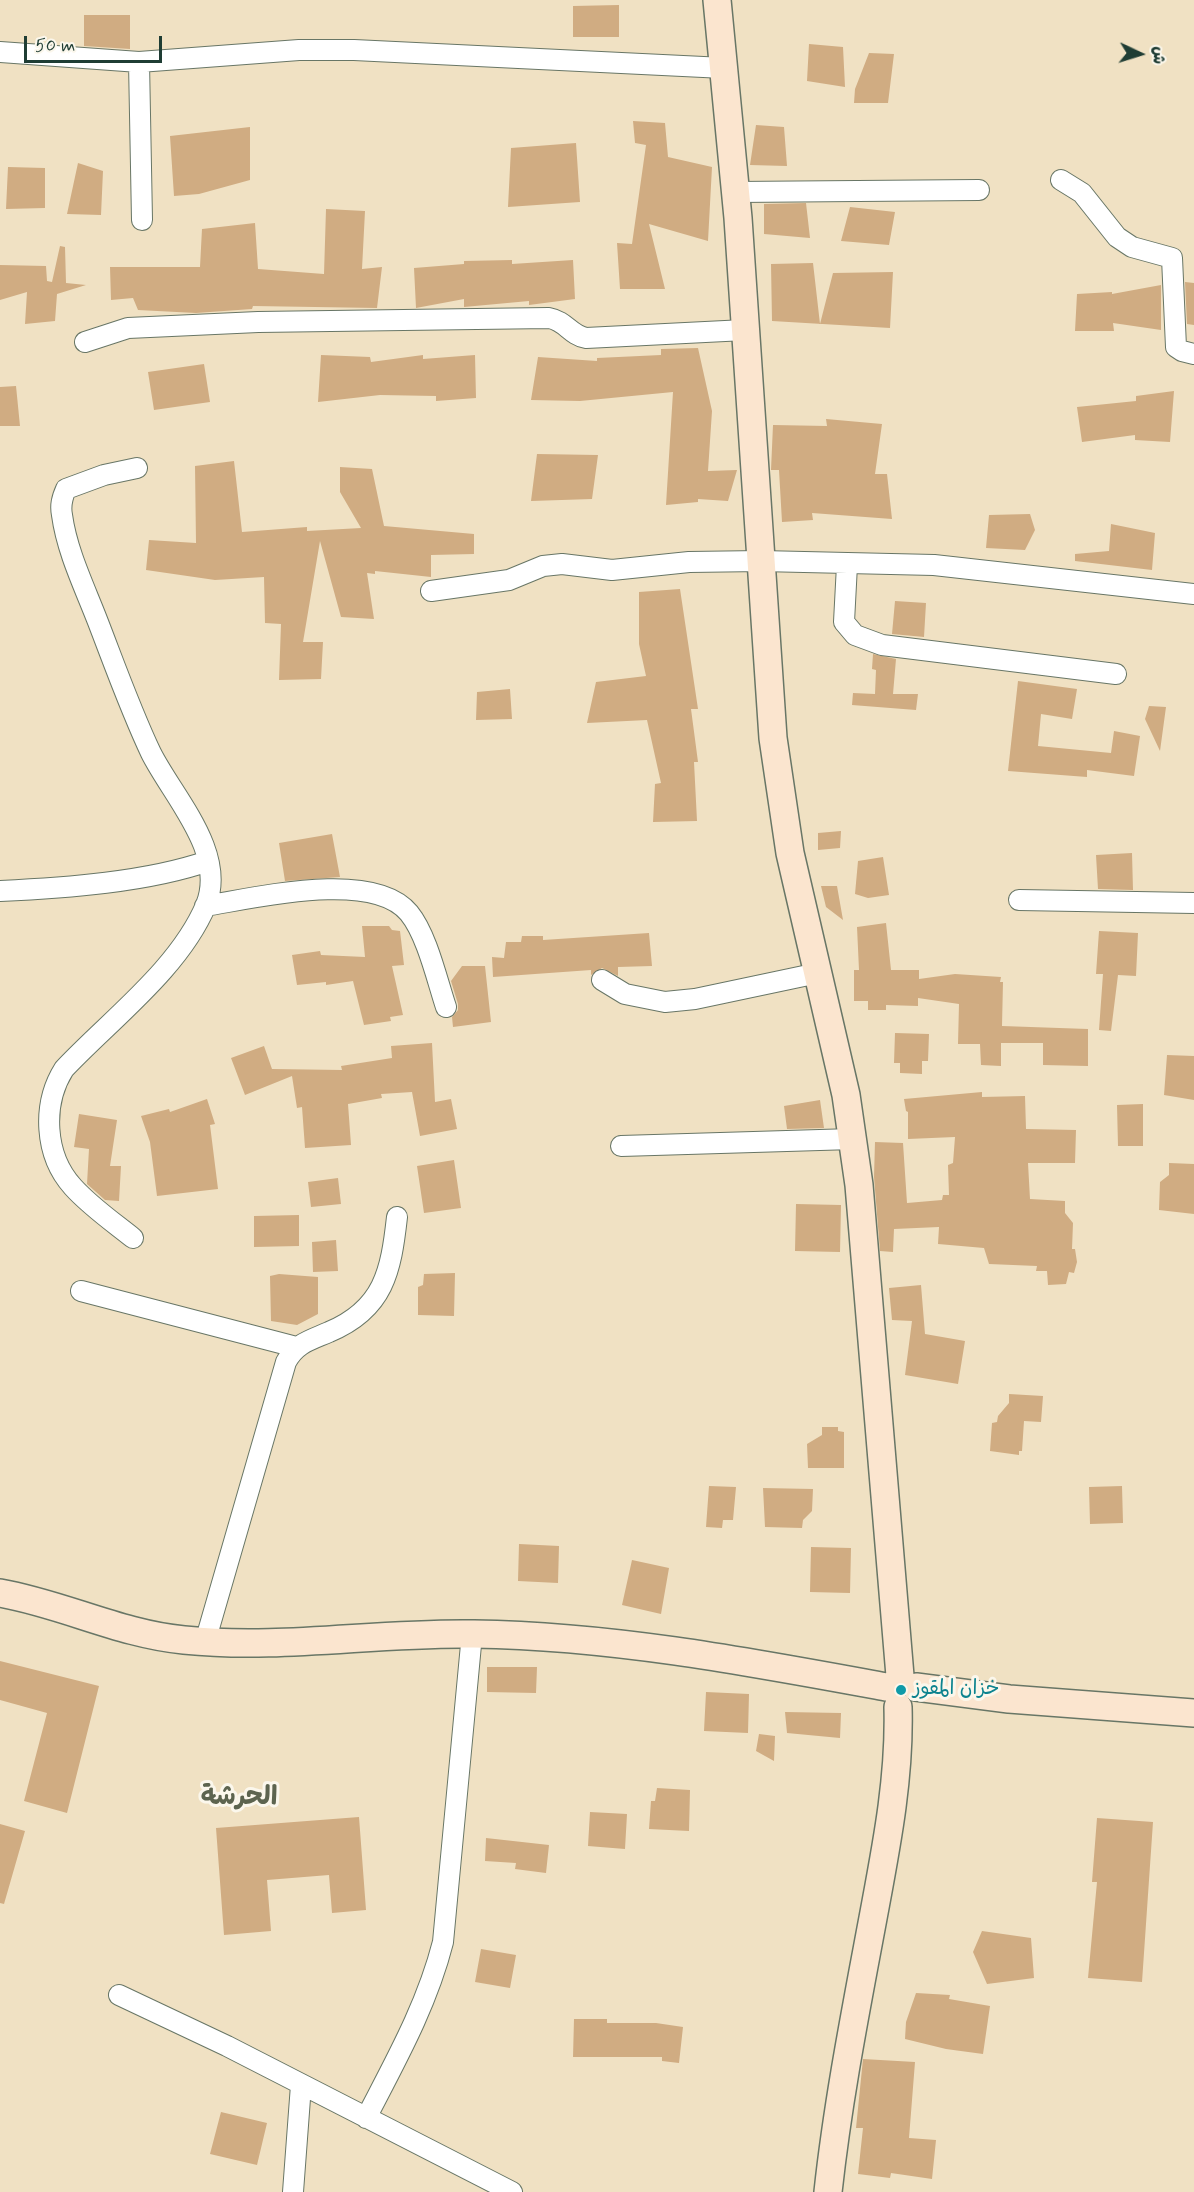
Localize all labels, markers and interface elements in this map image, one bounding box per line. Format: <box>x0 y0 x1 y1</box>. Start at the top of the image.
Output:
scale bar <box>27 24 165 62</box>
north arrow <box>1110 24 1170 84</box>
text: 50 m <box>35 34 75 58</box>
text: ش <box>1147 46 1170 65</box>
place label: خزان المقوز <box>913 1678 999 1702</box>
marker: خزان المقوز <box>894 1683 908 1697</box>
district label: الحرشة <box>201 1783 277 1815</box>

